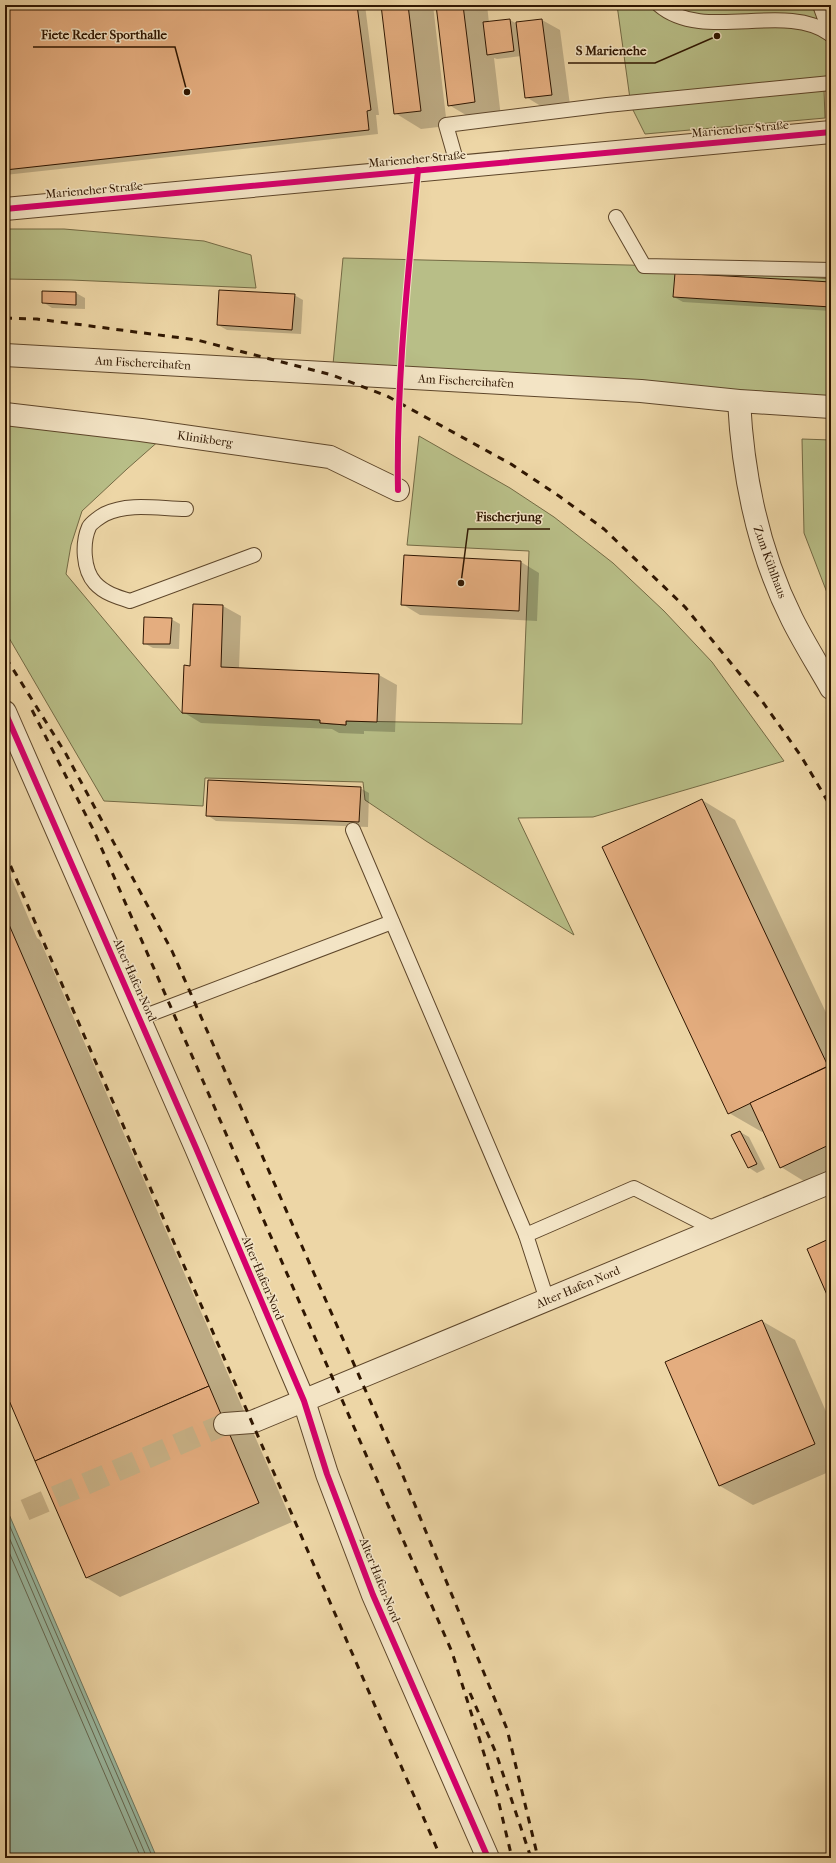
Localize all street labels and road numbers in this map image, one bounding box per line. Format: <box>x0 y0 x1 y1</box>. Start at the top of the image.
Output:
street label: Marieneher Straße <box>691 118 789 140</box>
street label: Marieneher Straße <box>368 148 466 170</box>
street label: Marieneher Straße <box>45 179 143 201</box>
street label: Am Fischereihafen <box>94 353 191 373</box>
street label: Am Fischereihafen <box>417 371 514 391</box>
street label: Klinikberg <box>176 428 234 450</box>
street label: Zum Kühlhaus <box>750 524 790 601</box>
street label: Alter Hafen Nord <box>110 935 160 1024</box>
street label: Alter Hafen Nord <box>239 1233 287 1322</box>
street label: Alter Hafen Nord <box>533 1263 622 1311</box>
street label: Alter Hafen Nord <box>356 1535 403 1625</box>

